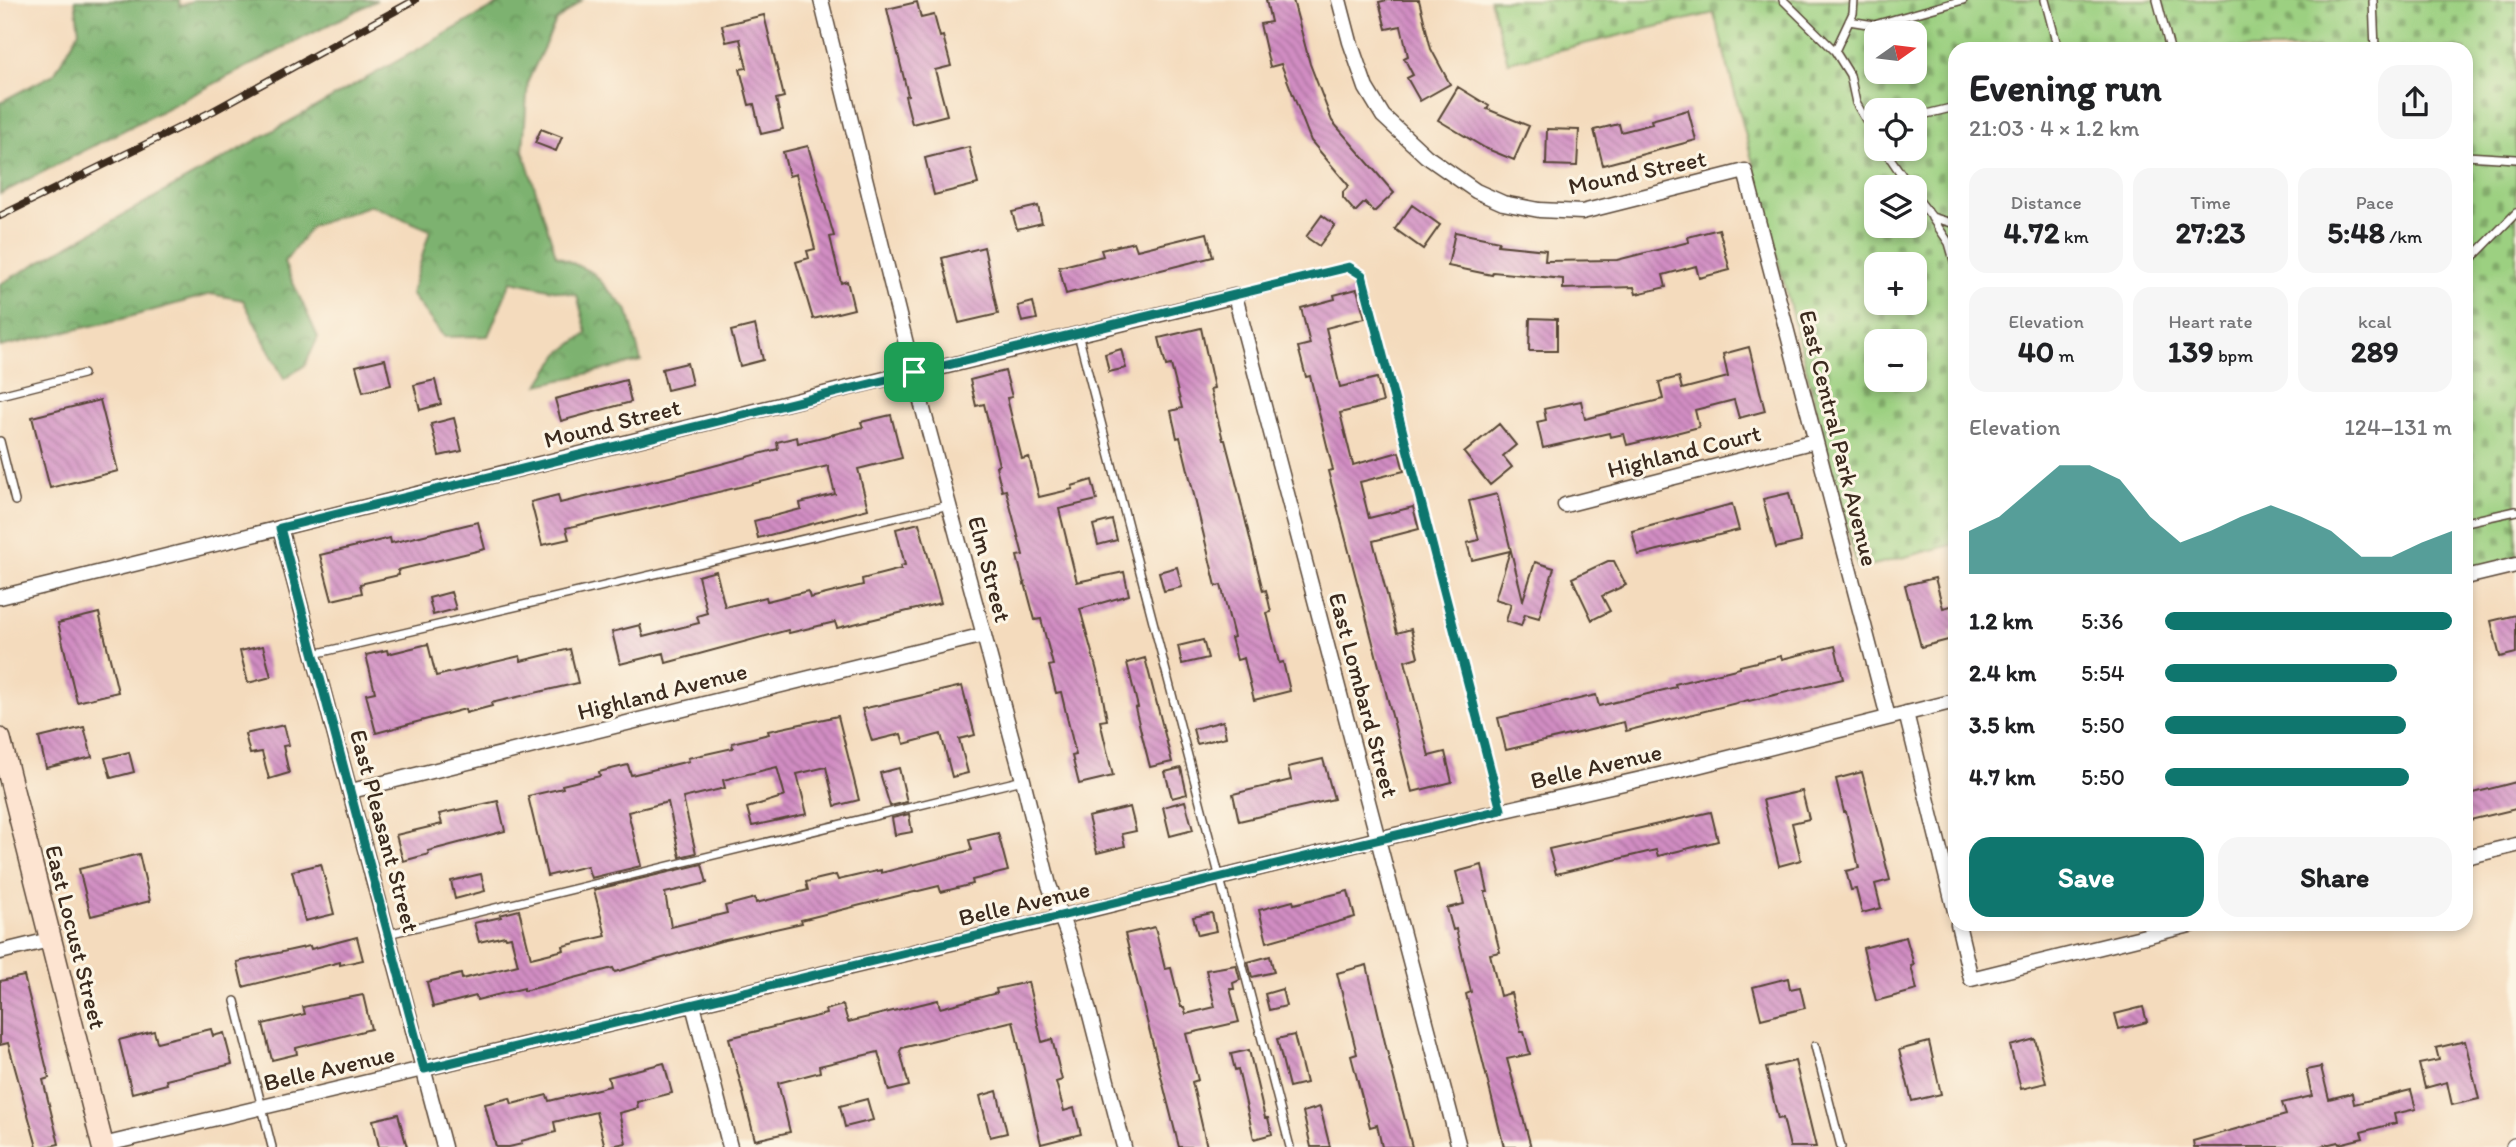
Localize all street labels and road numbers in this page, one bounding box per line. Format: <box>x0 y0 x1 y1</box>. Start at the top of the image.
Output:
street label: Mound Street <box>1566 143 1708 201</box>
street label: East Central Park Avenue <box>1793 307 1885 569</box>
street label: Mound Street <box>541 392 683 454</box>
street label: Highland Court <box>1604 418 1764 484</box>
street label: Elm Street <box>962 513 1018 625</box>
street label: East Lombard Street <box>1323 589 1405 801</box>
street label: Highland Avenue <box>574 656 750 726</box>
street label: East Pleasant Street <box>344 726 426 936</box>
street label: Belle Avenue <box>1528 737 1664 795</box>
street label: East Locust Street <box>39 842 113 1032</box>
street label: Belle Avenue <box>956 874 1092 932</box>
street label: Belle Avenue <box>261 1039 397 1097</box>

